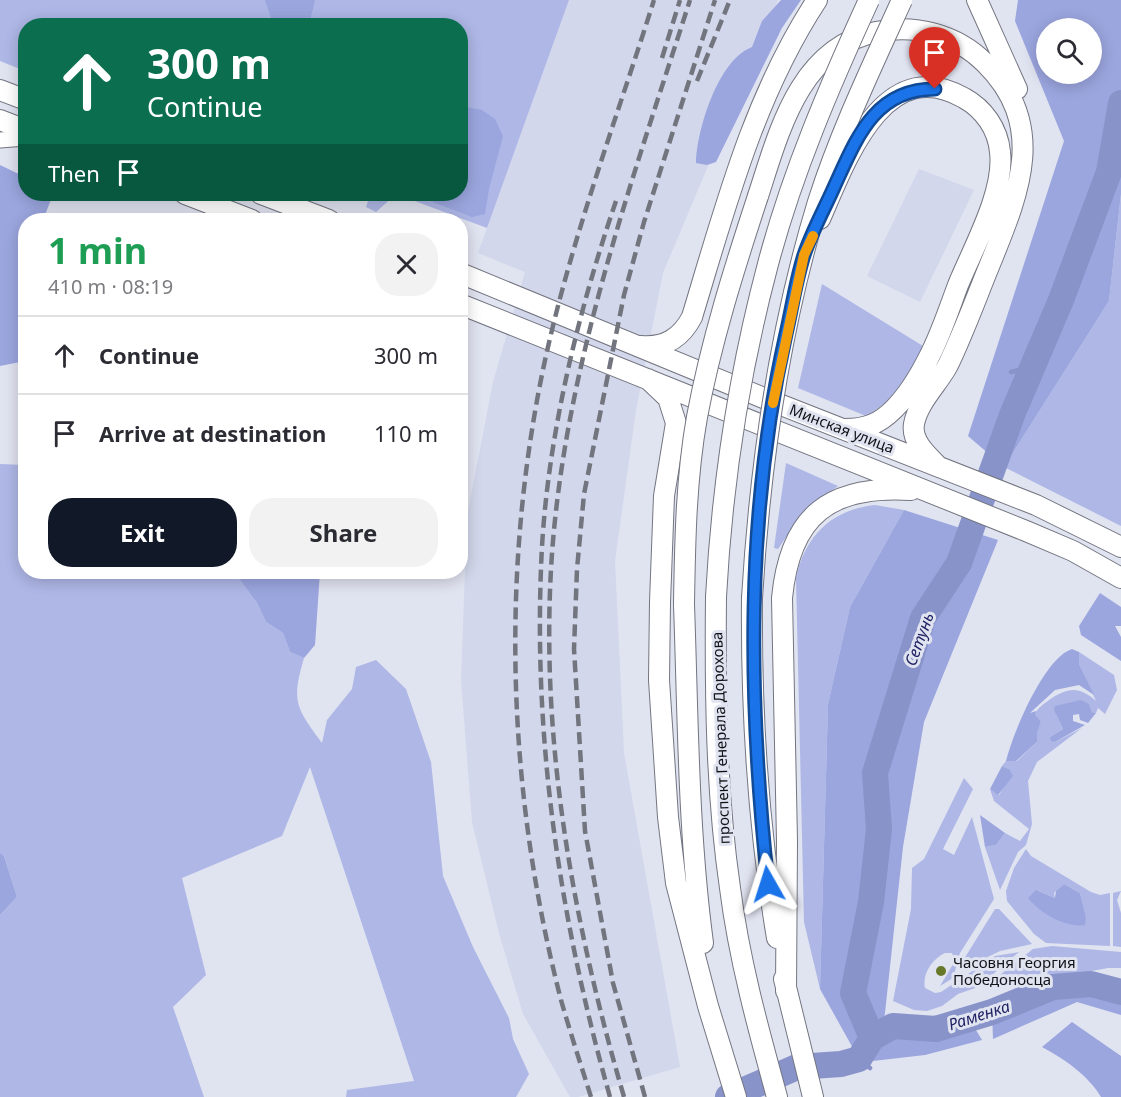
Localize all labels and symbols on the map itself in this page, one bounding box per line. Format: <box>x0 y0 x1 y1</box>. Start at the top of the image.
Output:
pin <box>909 27 960 89</box>
street label: Минская улица <box>787 399 897 457</box>
water label: Сетунь <box>899 609 939 669</box>
street label: проспект Генерала Дорохова <box>706 631 734 845</box>
position arrow <box>736 852 800 916</box>
place label: Часовня Георгия Победоносца <box>953 952 1076 989</box>
marker: Часовня Георгия Победоносца <box>934 964 948 978</box>
water label: Раменка <box>945 995 1013 1035</box>

